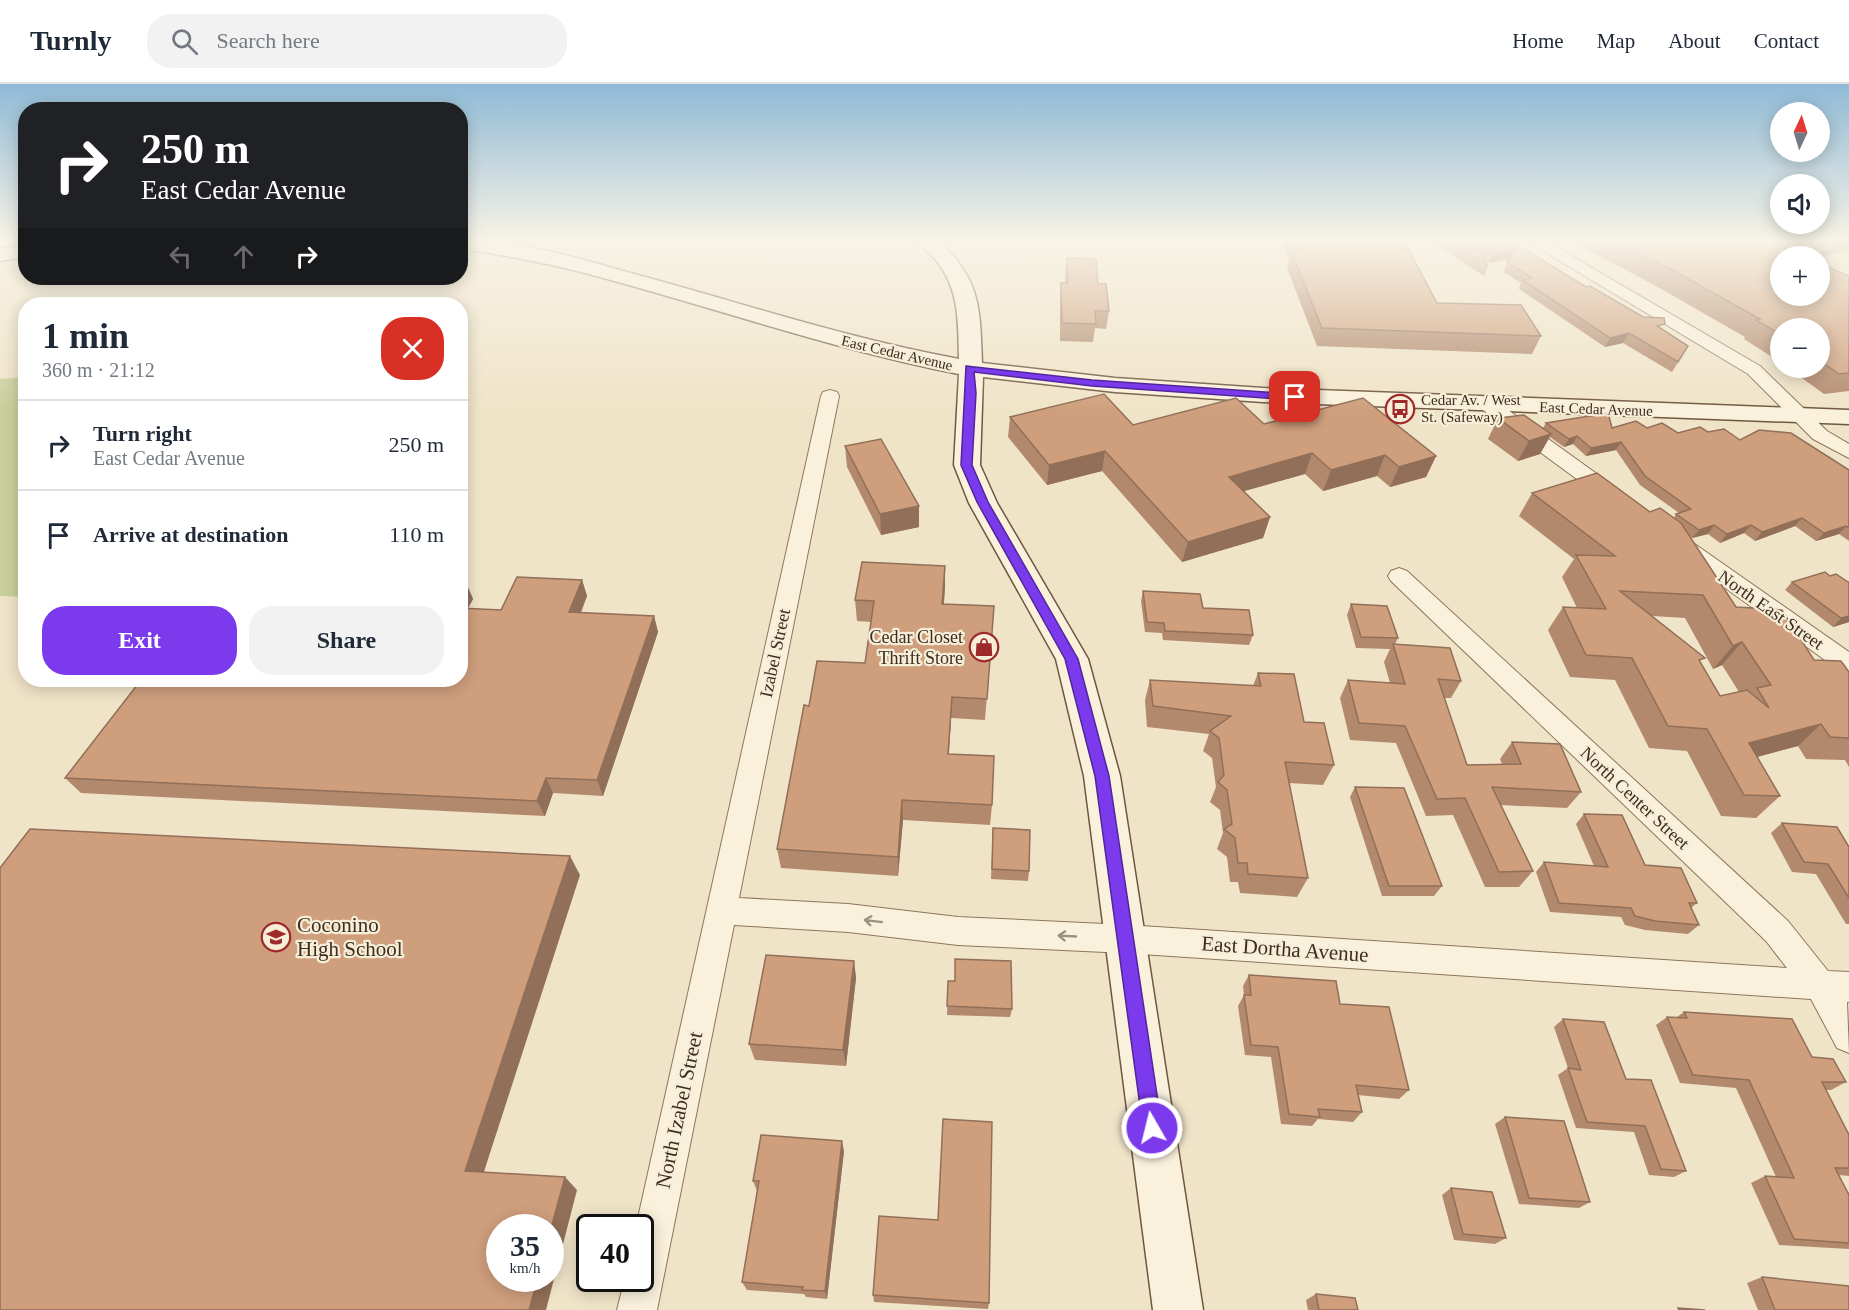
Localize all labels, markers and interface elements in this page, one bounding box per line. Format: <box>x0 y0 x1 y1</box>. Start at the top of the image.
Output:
search box <box>147 14 567 68</box>
text: Turnly <box>30 25 111 56</box>
icon: search <box>168 25 201 58</box>
text: Search here <box>216 28 320 53</box>
text: Home <box>1512 29 1564 53</box>
text: Map <box>1597 29 1635 53</box>
text: About <box>1668 29 1721 53</box>
text: Contact <box>1754 29 1819 53</box>
north arrow <box>1770 102 1830 162</box>
map controls <box>1770 102 1830 378</box>
icon: right <box>42 126 120 204</box>
text: 250 m <box>141 126 250 172</box>
button: sound <box>1770 174 1830 234</box>
text: East Cedar Avenue <box>141 175 346 205</box>
icon: left <box>164 240 197 273</box>
icon: ahead <box>227 240 260 273</box>
icon: right <box>290 240 323 273</box>
button: + <box>1770 246 1830 306</box>
text: 1 min <box>42 316 129 356</box>
button: close <box>381 317 444 380</box>
button: − <box>1770 318 1830 378</box>
street label: East Cedar Avenue <box>840 332 955 374</box>
text: 360 m · 21:12 <box>42 359 155 381</box>
pin <box>1269 371 1320 422</box>
icon: arrive <box>1278 380 1311 413</box>
place label: Cedar Av. / West St. (Safeway) <box>1421 392 1522 426</box>
bus stop icon: Cedar Av. / West St. (Safeway) <box>1384 393 1416 425</box>
street label: East Cedar Avenue <box>1539 399 1654 419</box>
text: Turn right <box>93 421 192 446</box>
icon: right <box>42 429 75 462</box>
text: 250 m <box>388 432 444 457</box>
text: East Cedar Avenue <box>93 447 245 469</box>
icon: arrive <box>42 519 75 552</box>
text: Arrive at destination <box>93 522 289 547</box>
text: 110 m <box>389 522 444 547</box>
street label: North East Street <box>1714 566 1828 654</box>
button: Exit <box>42 606 237 675</box>
button: Share <box>249 606 444 675</box>
street label: Izabel Street <box>756 607 794 699</box>
place label: Cedar Closet Thrift Store <box>870 627 963 668</box>
shop icon: Cedar Closet Thrift Store <box>968 631 1000 663</box>
street label: North Center Street <box>1577 743 1693 853</box>
place label: Coconino High School <box>297 913 403 961</box>
one-way arrow <box>864 915 883 926</box>
school or university icon: Coconino High School <box>260 921 292 953</box>
one-way arrow <box>1058 931 1078 942</box>
street label: East Dortha Avenue <box>1201 931 1369 967</box>
street label: North Izabel Street <box>651 1029 707 1191</box>
position arrow <box>1120 1096 1184 1160</box>
speed limit sign: 40 <box>576 1214 654 1292</box>
text: 35 <box>510 1229 540 1262</box>
text: km/h <box>510 1260 540 1276</box>

